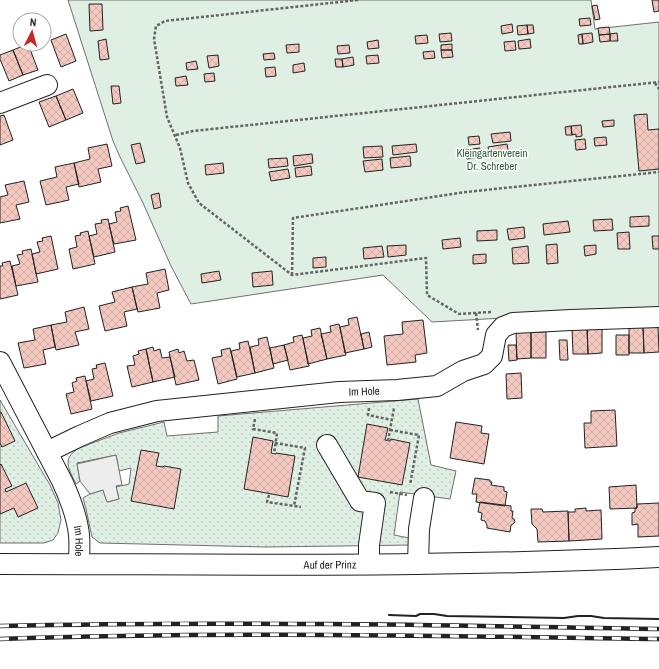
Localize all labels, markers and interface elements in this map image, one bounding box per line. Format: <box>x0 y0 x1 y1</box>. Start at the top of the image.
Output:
north arrow <box>12 12 52 52</box>
text: N <box>29 15 37 29</box>
park label: Kleingartenverein Dr. Schreber <box>456 146 528 173</box>
street label: Im Hole <box>348 384 380 399</box>
street label: Im Hole <box>71 524 86 557</box>
street label: Auf der Prinz <box>303 558 357 572</box>

